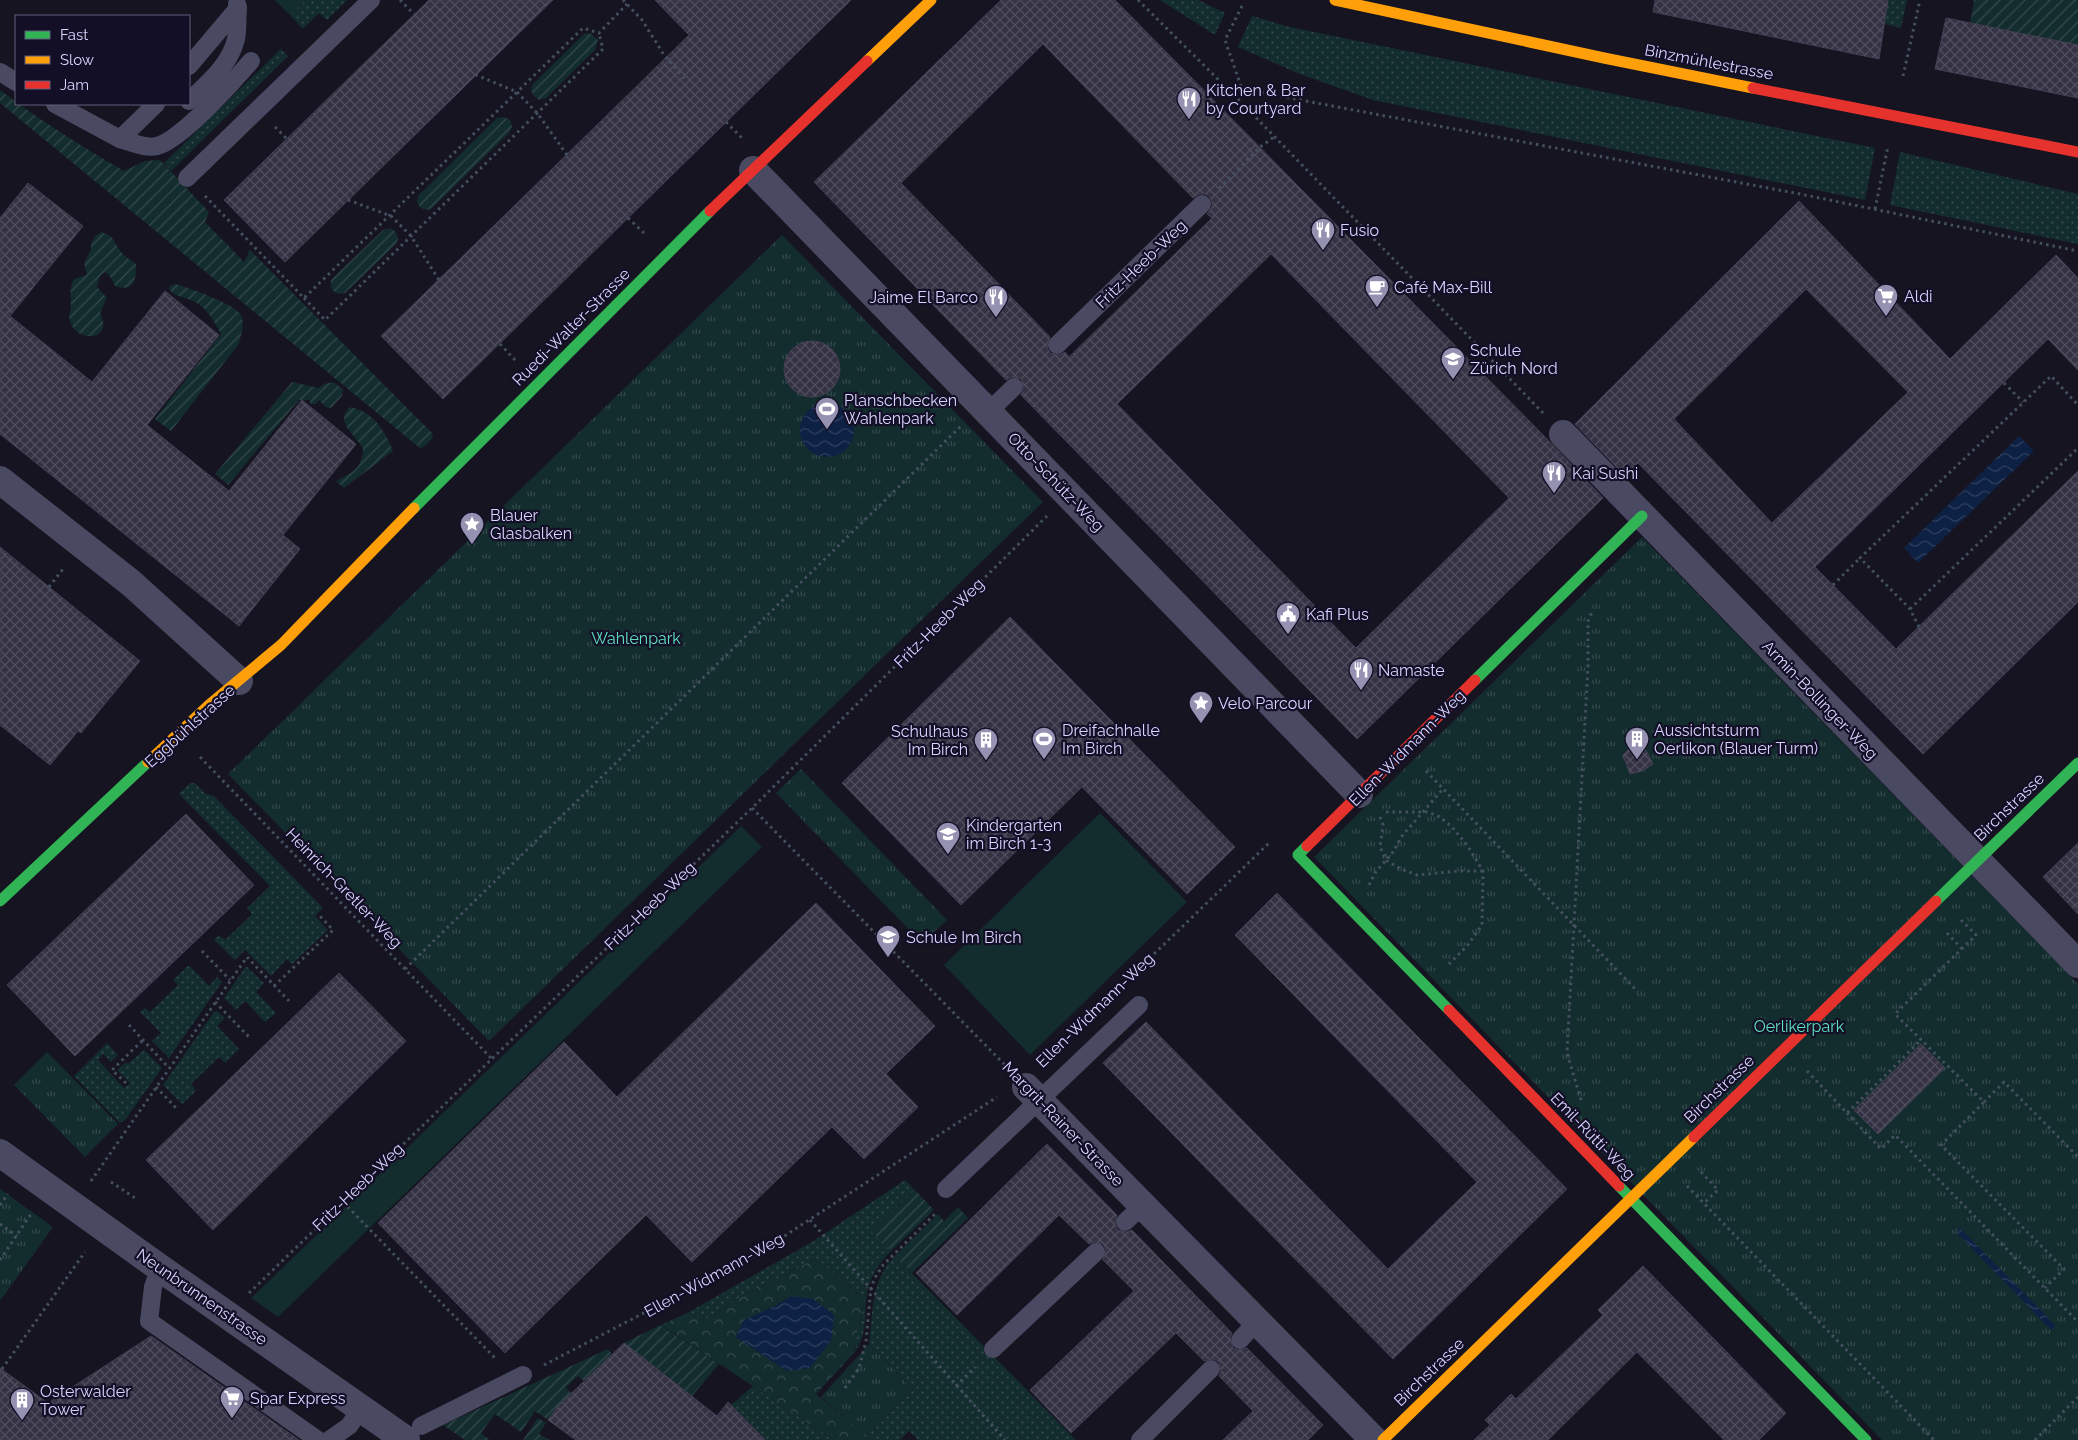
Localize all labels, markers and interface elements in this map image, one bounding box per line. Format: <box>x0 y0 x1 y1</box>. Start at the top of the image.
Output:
legend <box>15 15 190 105</box>
text: Fast <box>60 26 88 44</box>
street label: Binzmühlestrasse <box>1643 40 1775 84</box>
text: Slow <box>60 51 94 69</box>
text: Jam <box>60 76 89 94</box>
place label: Kitchen & Bar by Courtyard <box>1206 81 1306 118</box>
restaurant icon: Kitchen & Bar by Courtyard <box>1176 86 1202 120</box>
street label: Fritz-Heeb-Weg <box>1092 216 1190 312</box>
restaurant icon: Fusio <box>1310 217 1336 251</box>
place label: Fusio <box>1340 221 1379 240</box>
street label: Ruedi-Walter-Strasse <box>508 264 634 390</box>
cafe icon: Café Max-Bill <box>1364 274 1390 308</box>
place label: Café Max-Bill <box>1394 278 1493 297</box>
supermarket icon: Aldi <box>1873 283 1899 317</box>
restaurant icon: Jaime El Barco <box>983 284 1009 318</box>
place label: Aldi <box>1904 287 1933 306</box>
place label: Jaime El Barco <box>869 288 978 307</box>
place label: Schule Zürich Nord <box>1470 341 1558 378</box>
school or university icon: Schule Zürich Nord <box>1440 346 1466 380</box>
place label: Planschbecken Wahlenpark <box>844 391 957 428</box>
sports icon: Planschbecken Wahlenpark <box>814 396 840 430</box>
street label: Otto-Schütz-Weg <box>1004 429 1108 535</box>
restaurant icon: Kai Sushi <box>1541 460 1567 494</box>
place label: Kai Sushi <box>1572 464 1638 483</box>
place label: Blauer Glasbalken <box>490 506 572 543</box>
place icon: Blauer Glasbalken <box>459 511 485 545</box>
street label: Fritz-Heeb-Weg <box>890 574 988 672</box>
public building icon: Kafi Plus <box>1275 601 1301 635</box>
place label: Kafi Plus <box>1306 605 1369 624</box>
park label: Wahlenpark <box>591 629 681 648</box>
street label: Armin-Bollinger-Weg <box>1758 637 1882 763</box>
restaurant icon: Namaste <box>1348 657 1374 691</box>
place label: Namaste <box>1378 661 1445 680</box>
street label: Eggbühlstrasse <box>141 681 239 771</box>
street label: Ellen-Widmann-Weg <box>1345 686 1469 810</box>
place icon: Velo Parcour <box>1188 690 1214 724</box>
place label: Velo Parcour <box>1218 694 1313 713</box>
place label: Dreifachhalle Im Birch <box>1062 721 1160 758</box>
place label: Aussichtsturm Oerlikon (Blauer Turm) <box>1654 721 1818 758</box>
place label: Schulhaus Im Birch <box>891 722 968 759</box>
sports icon: Dreifachhalle Im Birch <box>1031 726 1057 760</box>
building icon: Aussichtsturm Oerlikon (Blauer Turm) <box>1624 726 1650 760</box>
building icon: Schulhaus Im Birch <box>973 727 999 761</box>
street label: Birchstrasse <box>1970 769 2048 845</box>
place label: Kindergarten im Birch 1-3 <box>966 816 1062 853</box>
school or university icon: Kindergarten im Birch 1-3 <box>935 821 961 855</box>
street label: Heinrich-Gretler-Weg <box>282 824 406 952</box>
street label: Fritz-Heeb-Weg <box>601 858 699 954</box>
school or university icon: Schule Im Birch <box>875 924 901 958</box>
place label: Schule Im Birch <box>906 928 1022 947</box>
street label: Ellen-Widmann-Weg <box>1032 949 1158 1071</box>
park label: Oerlikerpark <box>1754 1017 1845 1036</box>
street label: Birchstrasse <box>1680 1051 1758 1127</box>
street label: Margrit-Rainer-Strasse <box>998 1058 1128 1190</box>
street label: Emil-Rütti-Weg <box>1547 1088 1639 1184</box>
street label: Fritz-Heeb-Weg <box>309 1139 407 1235</box>
street label: Ellen-Widmann-Weg <box>641 1229 787 1321</box>
street label: Neunbrunnenstrasse <box>133 1245 271 1349</box>
street label: Birchstrasse <box>1390 1334 1468 1410</box>
place label: Osterwalder Tower <box>40 1382 131 1419</box>
supermarket icon: Spar Express <box>219 1385 245 1419</box>
building icon: Osterwalder Tower <box>9 1387 35 1421</box>
place label: Spar Express <box>250 1389 346 1408</box>

